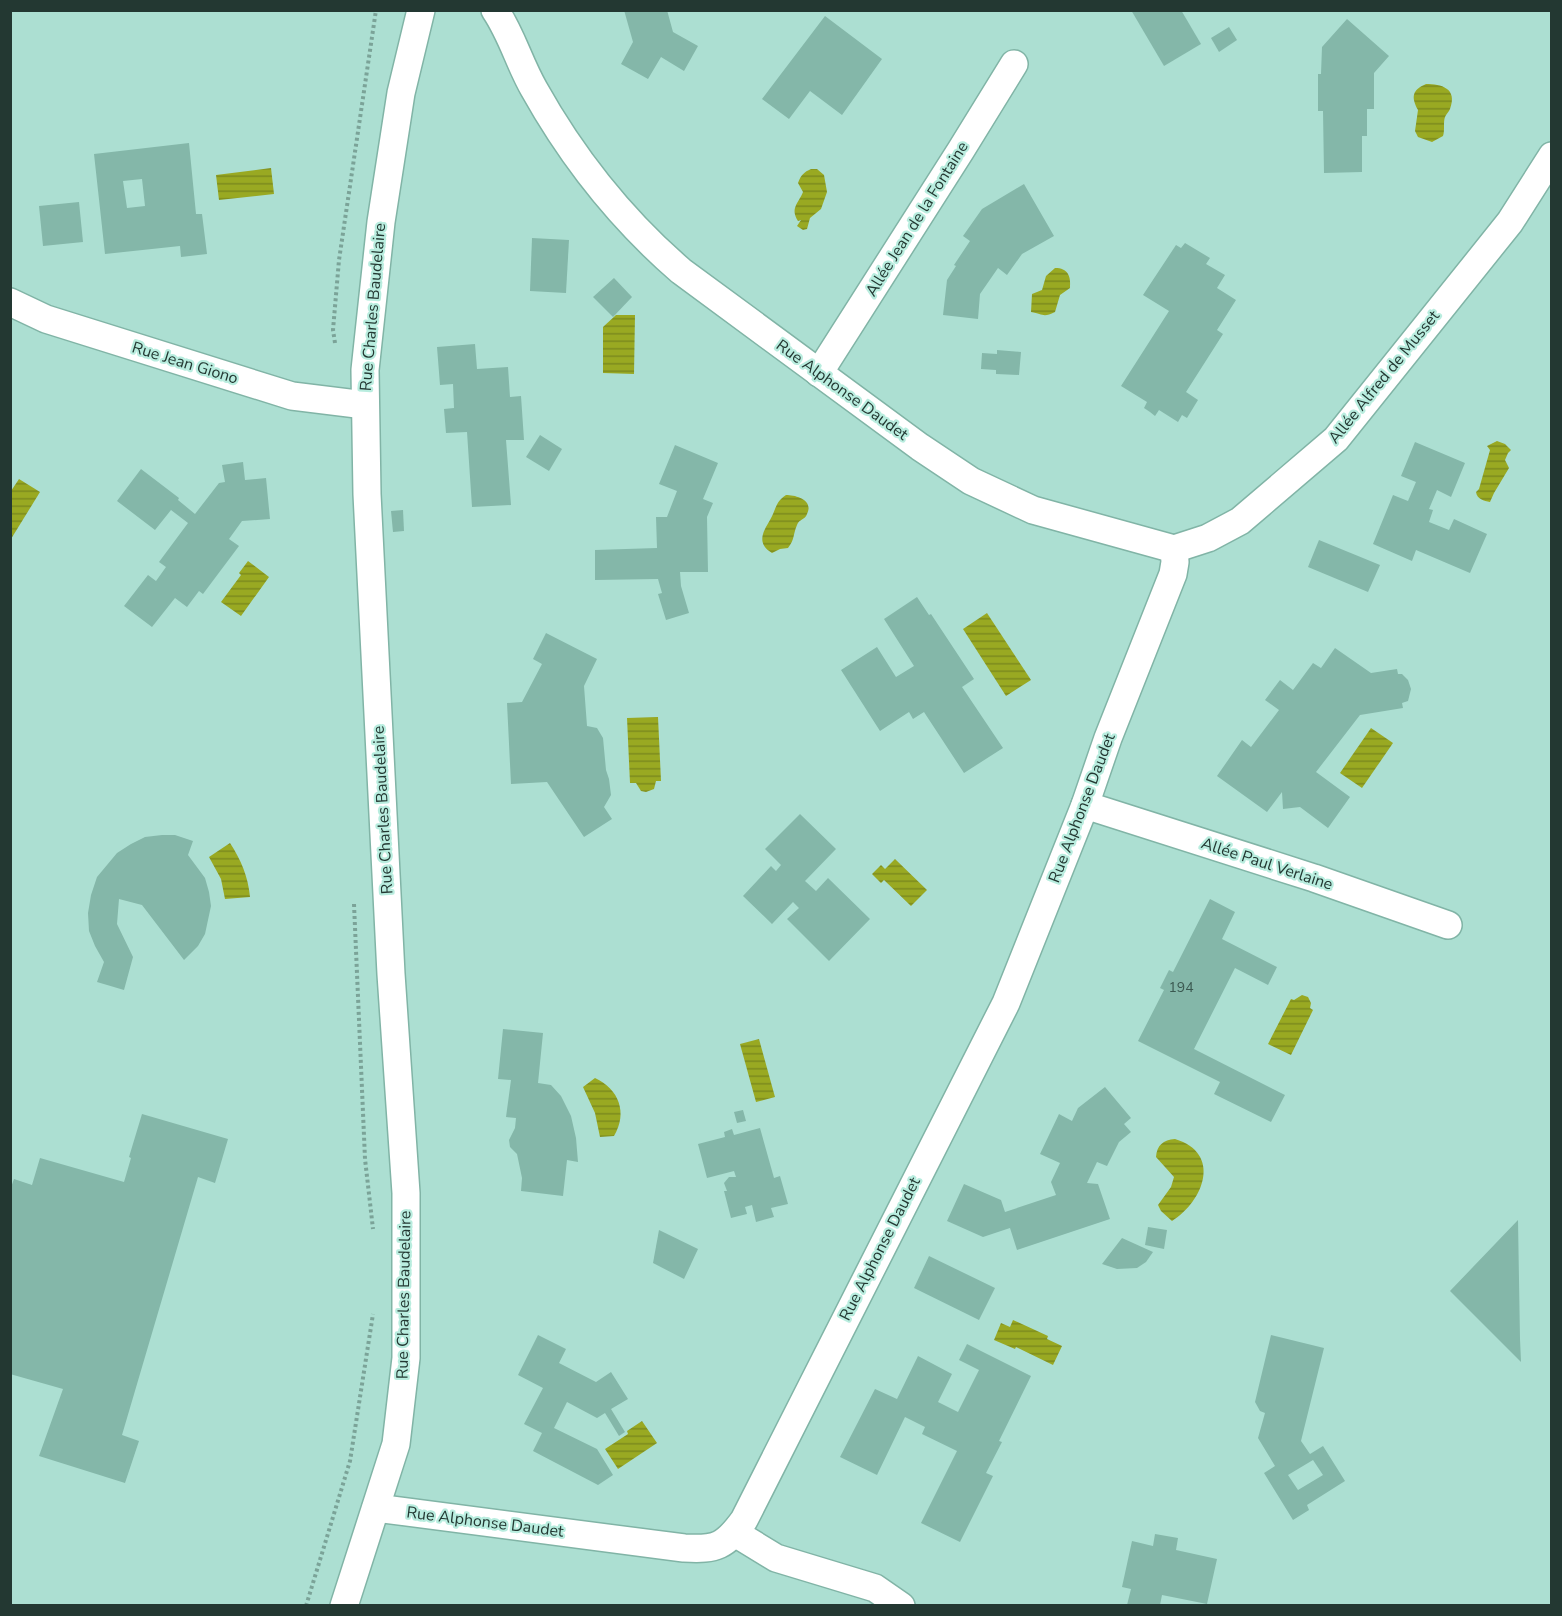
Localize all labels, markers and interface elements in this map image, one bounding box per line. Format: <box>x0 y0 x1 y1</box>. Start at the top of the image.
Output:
street label: Allée Jean de la Fontaine <box>860 137 974 301</box>
street label: Rue Charles Baudelaire <box>355 222 391 392</box>
street label: Allée Alfred de Musset <box>1323 305 1445 448</box>
street label: Rue Alphonse Daudet <box>772 335 913 446</box>
street label: Rue Jean Giono <box>129 336 241 390</box>
street label: Rue Charles Baudelaire <box>368 725 398 895</box>
street label: Rue Alphonse Daudet <box>1043 730 1121 886</box>
street label: Allée Paul Verlaine <box>1198 832 1336 896</box>
house number: 194 <box>1168 978 1194 997</box>
street label: Rue Alphonse Daudet <box>834 1173 926 1324</box>
street label: Rue Charles Baudelaire <box>392 1211 416 1379</box>
street label: Rue Alphonse Daudet <box>405 1501 565 1543</box>

